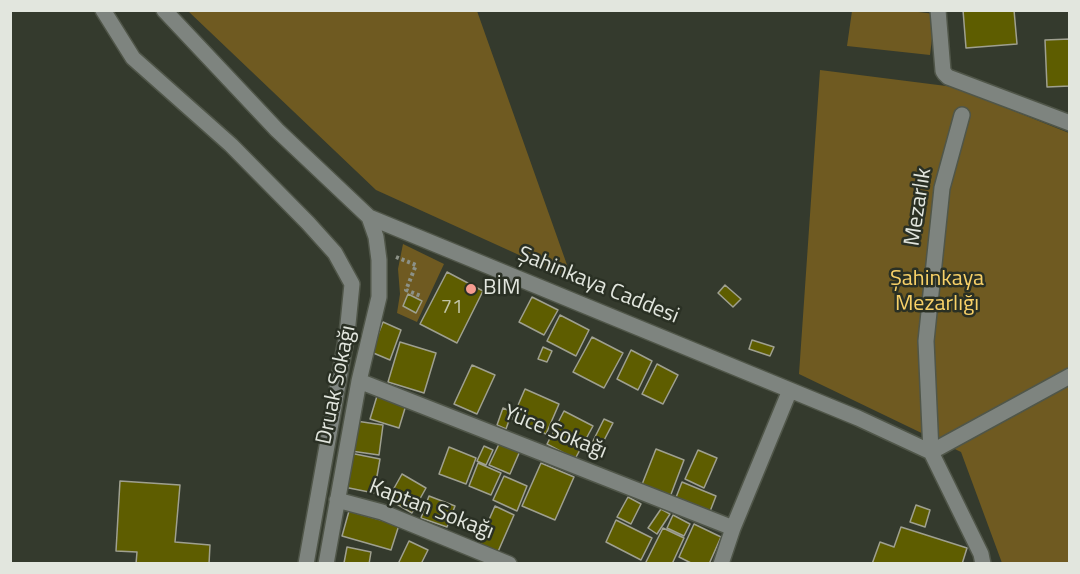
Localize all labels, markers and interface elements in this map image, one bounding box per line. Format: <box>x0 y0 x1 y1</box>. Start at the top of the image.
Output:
street label: Mezarlık <box>900 166 938 248</box>
street label: Şahinkaya Caddesi <box>514 242 682 330</box>
park label: Şahinkaya Mezarlığı <box>890 267 984 318</box>
place label: BİM <box>483 276 520 302</box>
marker: BİM <box>464 282 478 296</box>
house number: 71 <box>441 296 463 320</box>
street label: Druak Sokağı <box>312 323 362 447</box>
street label: Yüce Sokağı <box>500 400 610 466</box>
street label: Kaptan Sokağı <box>365 474 497 546</box>

